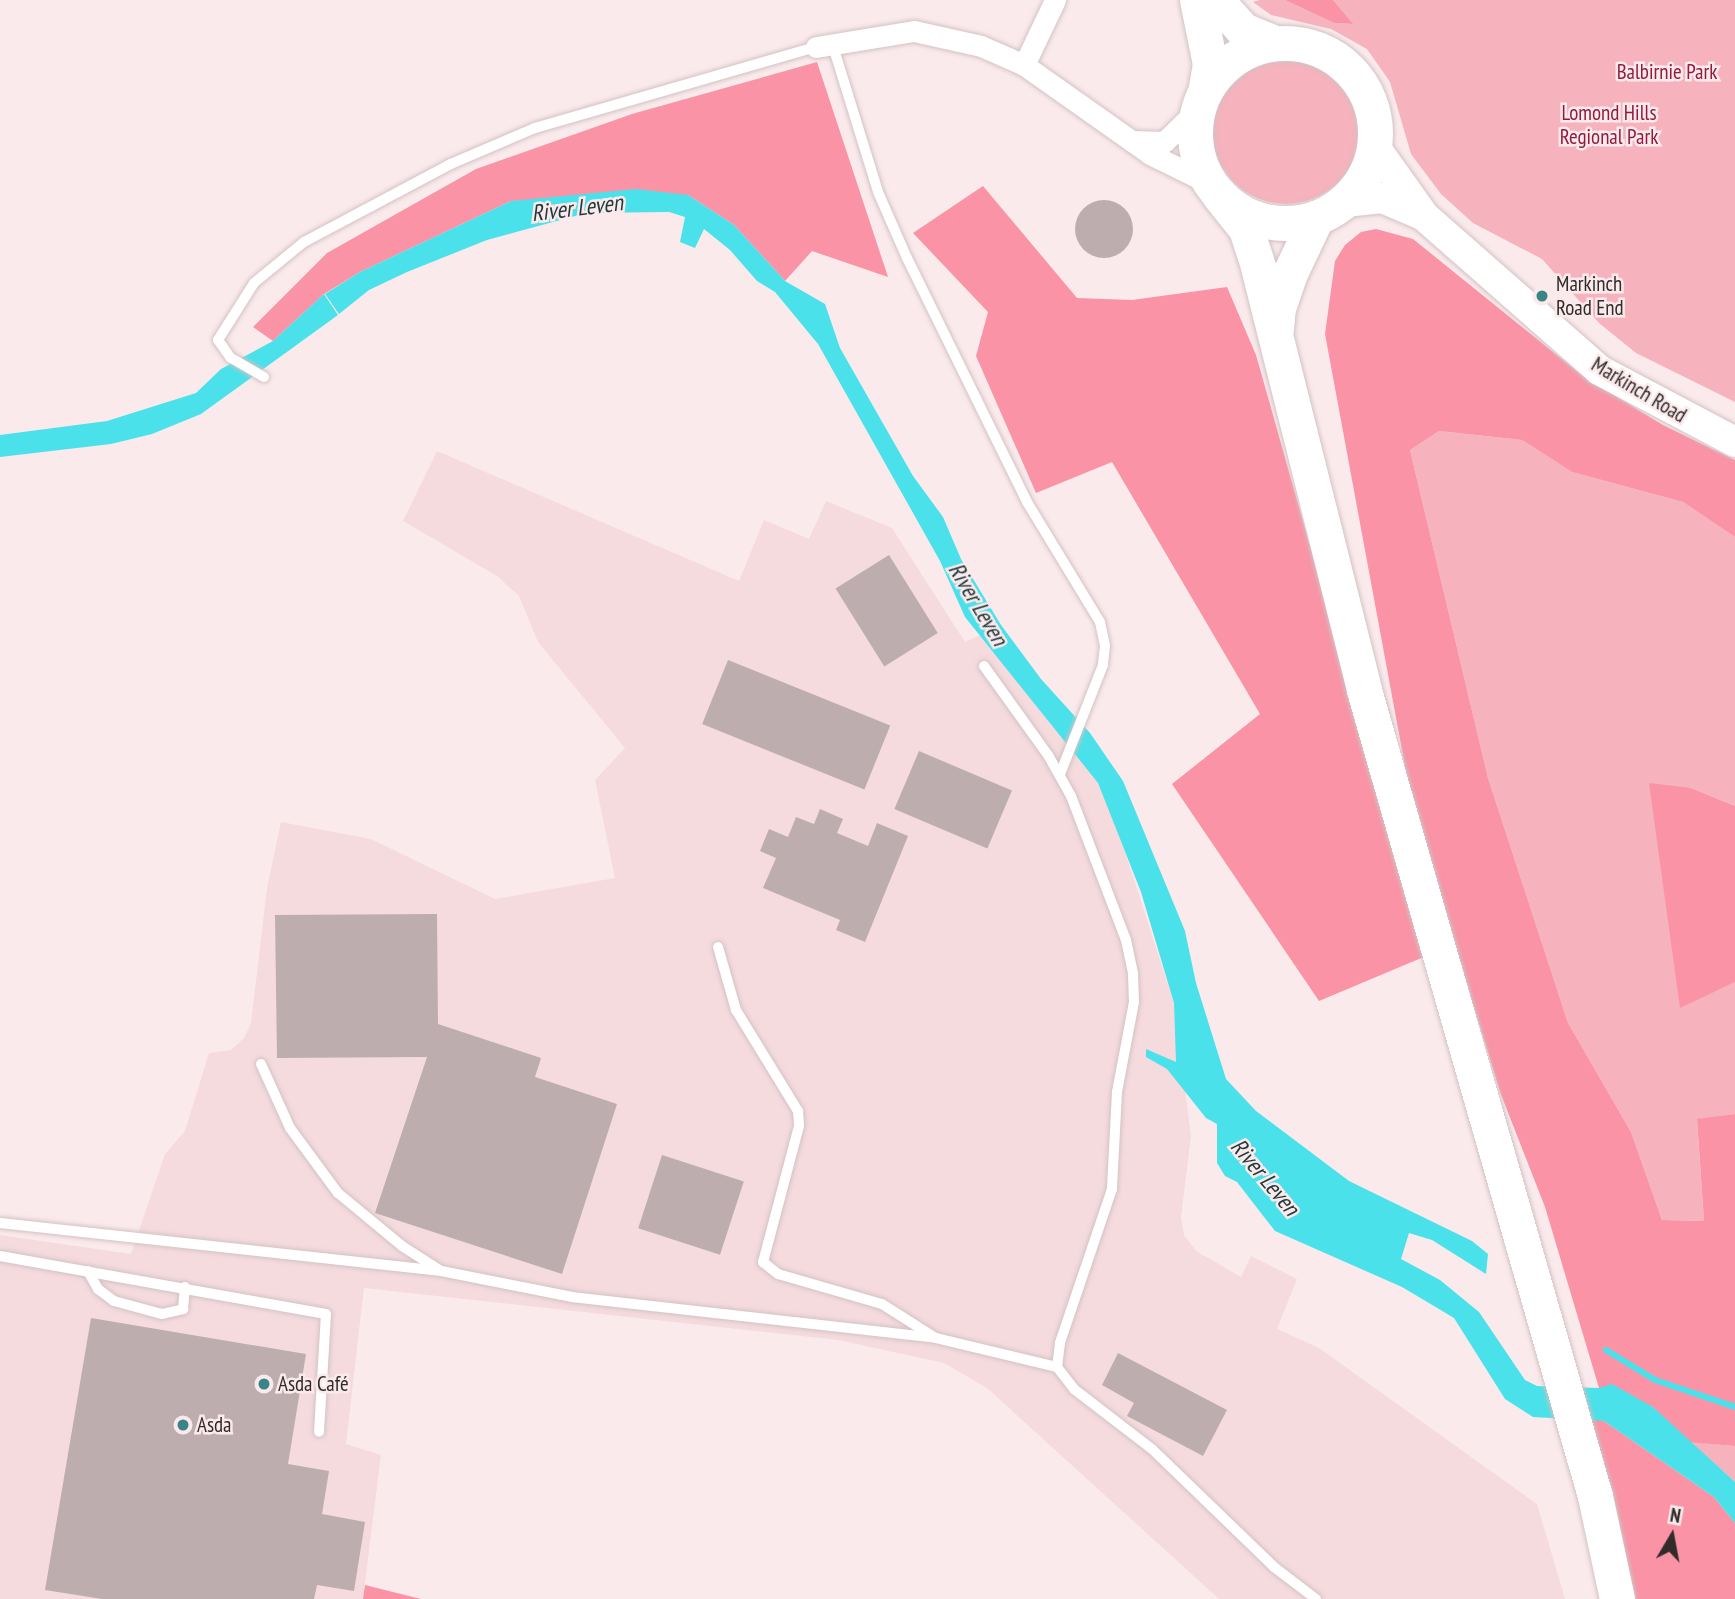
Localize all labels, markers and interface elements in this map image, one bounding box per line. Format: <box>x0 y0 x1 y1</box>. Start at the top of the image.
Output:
park label: Balbirnie Park <box>1617 59 1717 85</box>
park label: Lomond Hills Regional Park <box>1560 100 1658 150</box>
water label: River Leven <box>530 189 624 227</box>
place label: Markinch Road End <box>1556 271 1624 321</box>
marker: Markinch Road End <box>1534 288 1550 304</box>
street label: Markinch Road <box>1587 352 1691 428</box>
water label: River Leven <box>943 558 1013 650</box>
water label: River Leven <box>1225 1133 1305 1221</box>
place label: Asda Café <box>278 1371 349 1397</box>
marker: Asda Café <box>256 1376 272 1392</box>
place label: Asda <box>197 1412 232 1438</box>
marker: Asda <box>175 1417 191 1433</box>
north arrow <box>1637 1501 1707 1571</box>
text: N <box>1669 1503 1683 1528</box>

